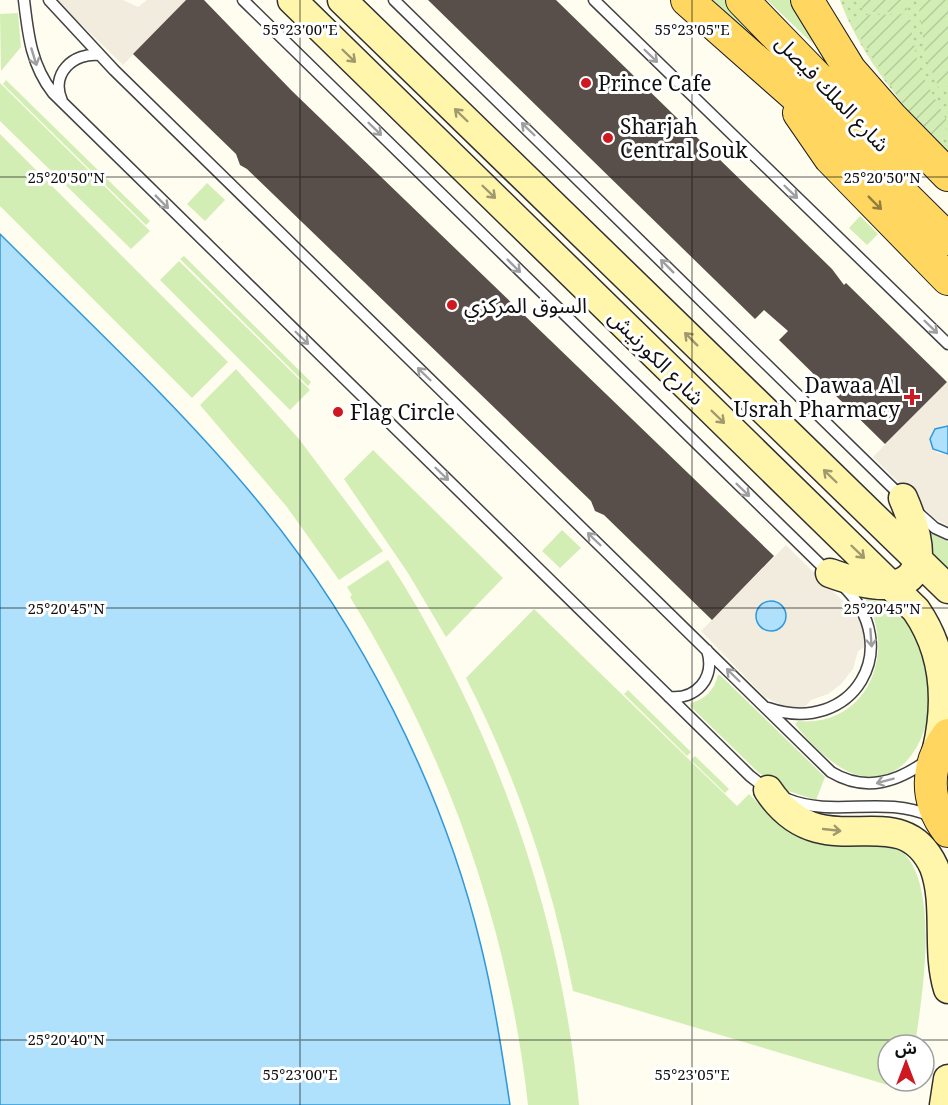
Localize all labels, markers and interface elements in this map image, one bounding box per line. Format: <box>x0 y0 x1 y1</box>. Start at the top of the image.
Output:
text: 55°23'00"E <box>262 19 338 39</box>
text: 55°23'05"E <box>654 19 730 39</box>
street label: شارع الملك فيصل <box>768 28 896 159</box>
one-way arrow <box>29 48 40 67</box>
one-way arrow <box>643 48 658 63</box>
one-way arrow <box>341 49 356 63</box>
place label: Prince Cafe <box>598 69 712 97</box>
marker: Prince Cafe <box>579 76 593 90</box>
one-way arrow <box>454 107 469 122</box>
place label: Sharjah Central Souk <box>620 112 748 164</box>
one-way arrow <box>367 122 382 137</box>
one-way arrow <box>520 122 535 137</box>
marker: Sharjah Central Souk <box>601 131 615 145</box>
text: 25°20'50"N <box>27 167 105 187</box>
text: 25°20'50"N <box>843 167 921 187</box>
one-way arrow <box>481 184 496 198</box>
one-way arrow <box>783 184 798 199</box>
one-way arrow <box>155 194 170 209</box>
one-way arrow <box>868 195 882 210</box>
one-way arrow <box>506 258 521 273</box>
one-way arrow <box>659 259 674 273</box>
place label: السوق المركزي <box>464 291 587 322</box>
marker: السوق المركزي <box>445 298 459 312</box>
street label: شارع الكورنيش <box>602 303 711 412</box>
one-way arrow <box>923 320 938 335</box>
one-way arrow <box>294 330 309 345</box>
one-way arrow <box>683 332 698 347</box>
one-way arrow <box>417 367 432 381</box>
place label: Dawaa Al Usrah Pharmacy <box>734 371 900 423</box>
marker: Dawaa Al Usrah Pharmacy <box>905 390 919 404</box>
place label: Flag Circle <box>350 398 455 426</box>
marker: Flag Circle <box>331 405 345 419</box>
one-way arrow <box>710 409 725 424</box>
one-way arrow <box>434 466 449 481</box>
one-way arrow <box>822 468 837 483</box>
one-way arrow <box>736 483 751 498</box>
one-way arrow <box>586 532 601 546</box>
one-way arrow <box>851 545 866 559</box>
text: 25°20'45"N <box>27 598 105 618</box>
text: 25°20'45"N <box>843 598 921 618</box>
one-way arrow <box>865 628 876 647</box>
one-way arrow <box>726 668 741 683</box>
one-way arrow <box>876 776 895 788</box>
one-way arrow <box>822 825 842 836</box>
text: 25°20'40"N <box>27 1029 105 1049</box>
north arrow <box>876 1033 936 1093</box>
text: ش <box>895 1037 917 1059</box>
text: 55°23'00"E <box>262 1064 338 1084</box>
text: 55°23'05"E <box>654 1064 730 1084</box>

